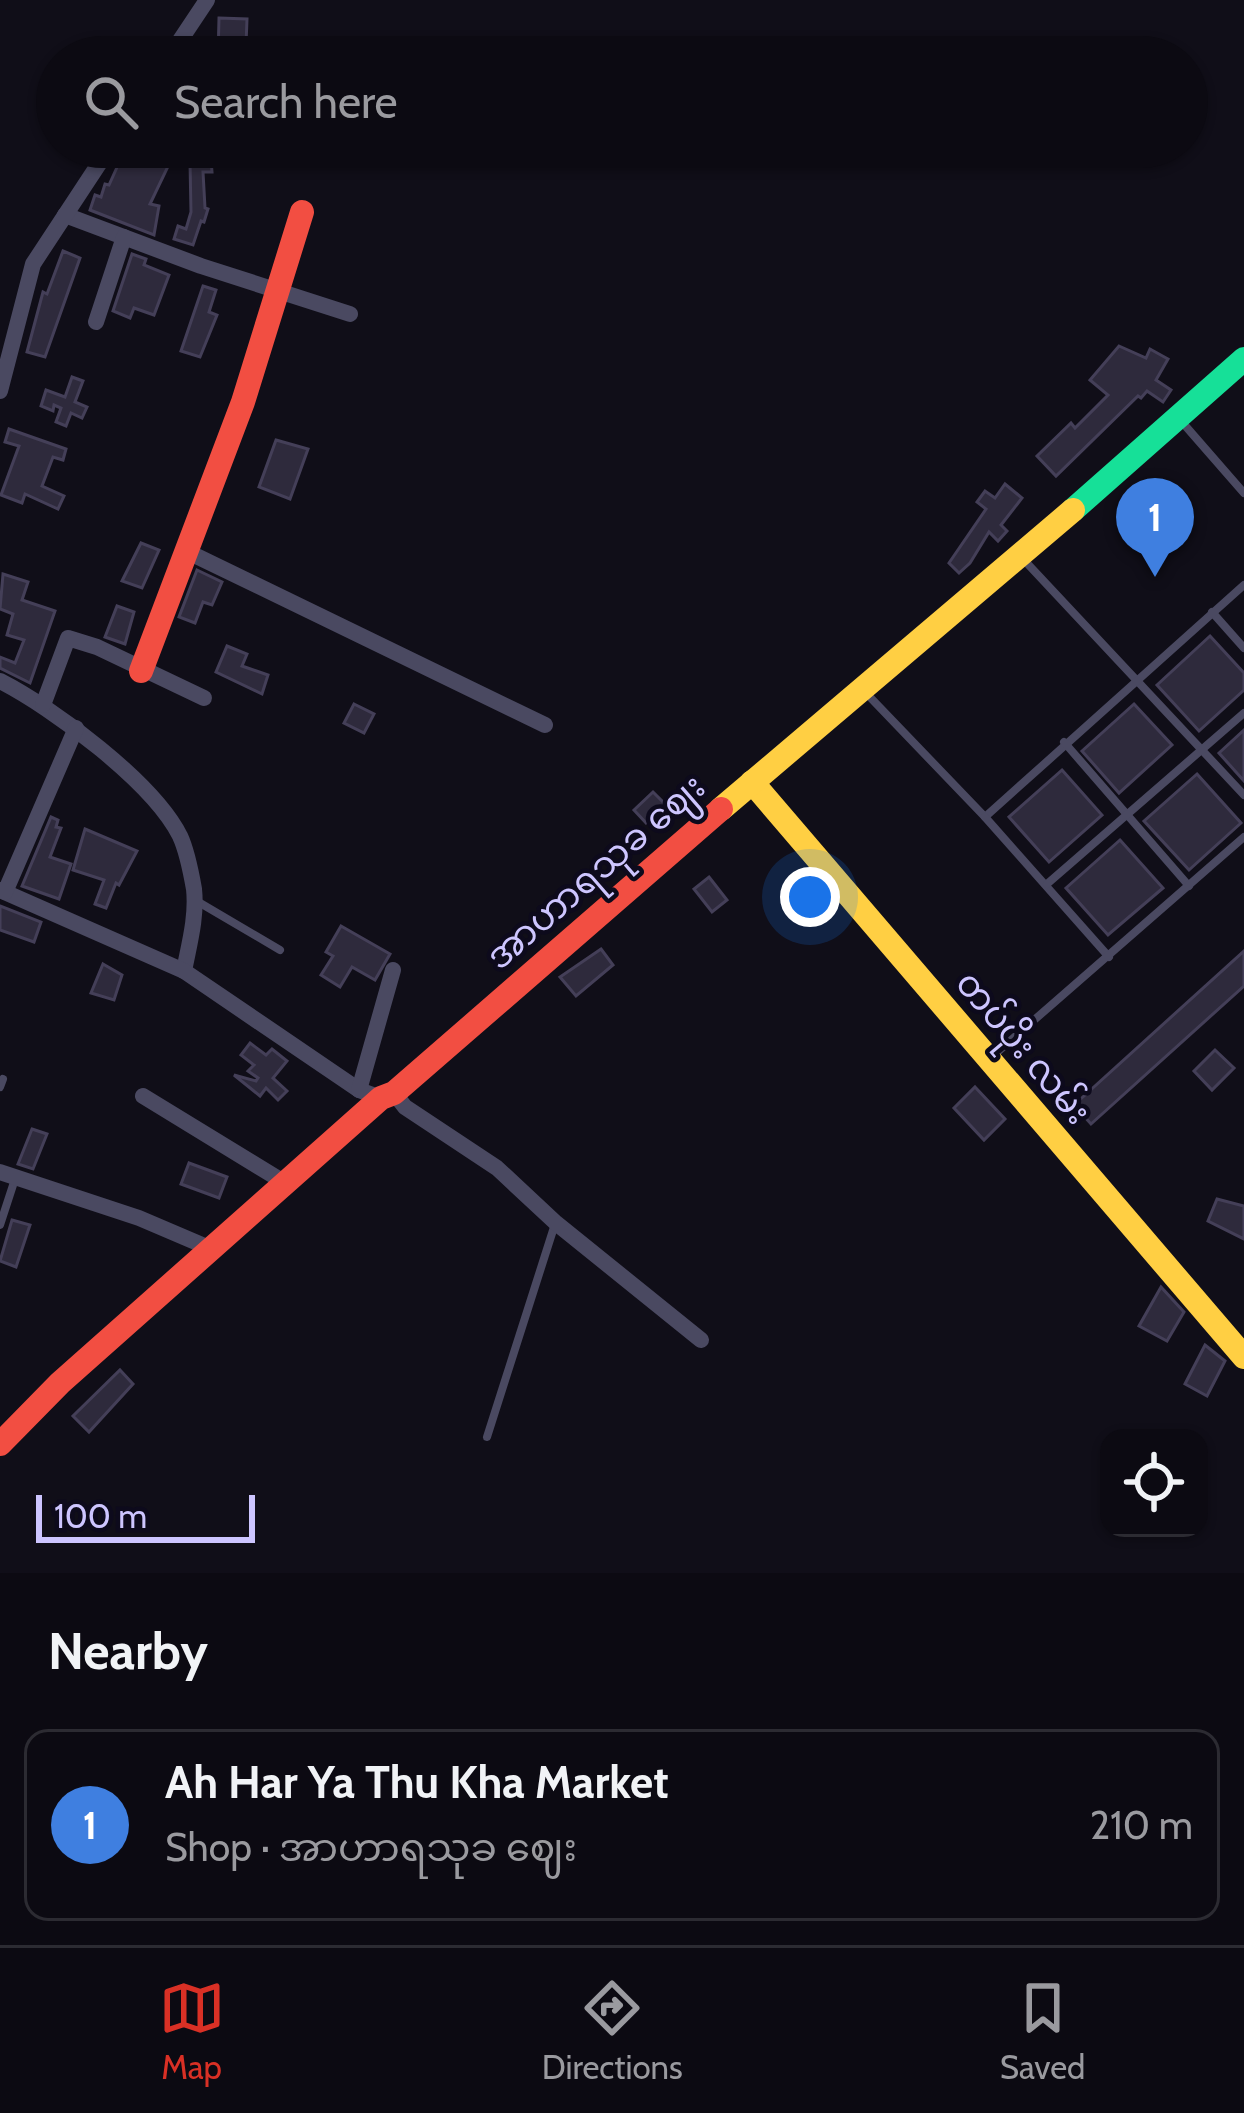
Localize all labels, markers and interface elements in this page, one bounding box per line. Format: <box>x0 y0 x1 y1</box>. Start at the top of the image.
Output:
search box <box>36 36 1208 168</box>
icon: search <box>78 69 144 135</box>
text: Search here <box>174 75 398 129</box>
pin: 1 <box>1116 478 1194 577</box>
street label: အာဟာရသုခ ဈေး <box>477 764 719 984</box>
your location <box>780 867 840 927</box>
street label: တပ်ပိုး လမ်း <box>941 960 1102 1138</box>
map controls <box>1100 1429 1208 1537</box>
button: locate <box>1100 1429 1208 1537</box>
scale bar <box>36 1489 255 1542</box>
text: 100 m <box>54 1496 147 1536</box>
text: Nearby <box>48 1620 208 1682</box>
text: Ah Har Ya Thu Kha Market <box>165 1755 669 1809</box>
text: 1 <box>83 1801 97 1849</box>
text: 210 m <box>1090 1801 1193 1849</box>
text: Shop · အာဟာရသုခ ဈေး <box>165 1823 577 1871</box>
tab: Map <box>159 1975 225 2087</box>
tab: Directions <box>542 1975 683 2087</box>
tab: Saved <box>1000 1975 1085 2087</box>

